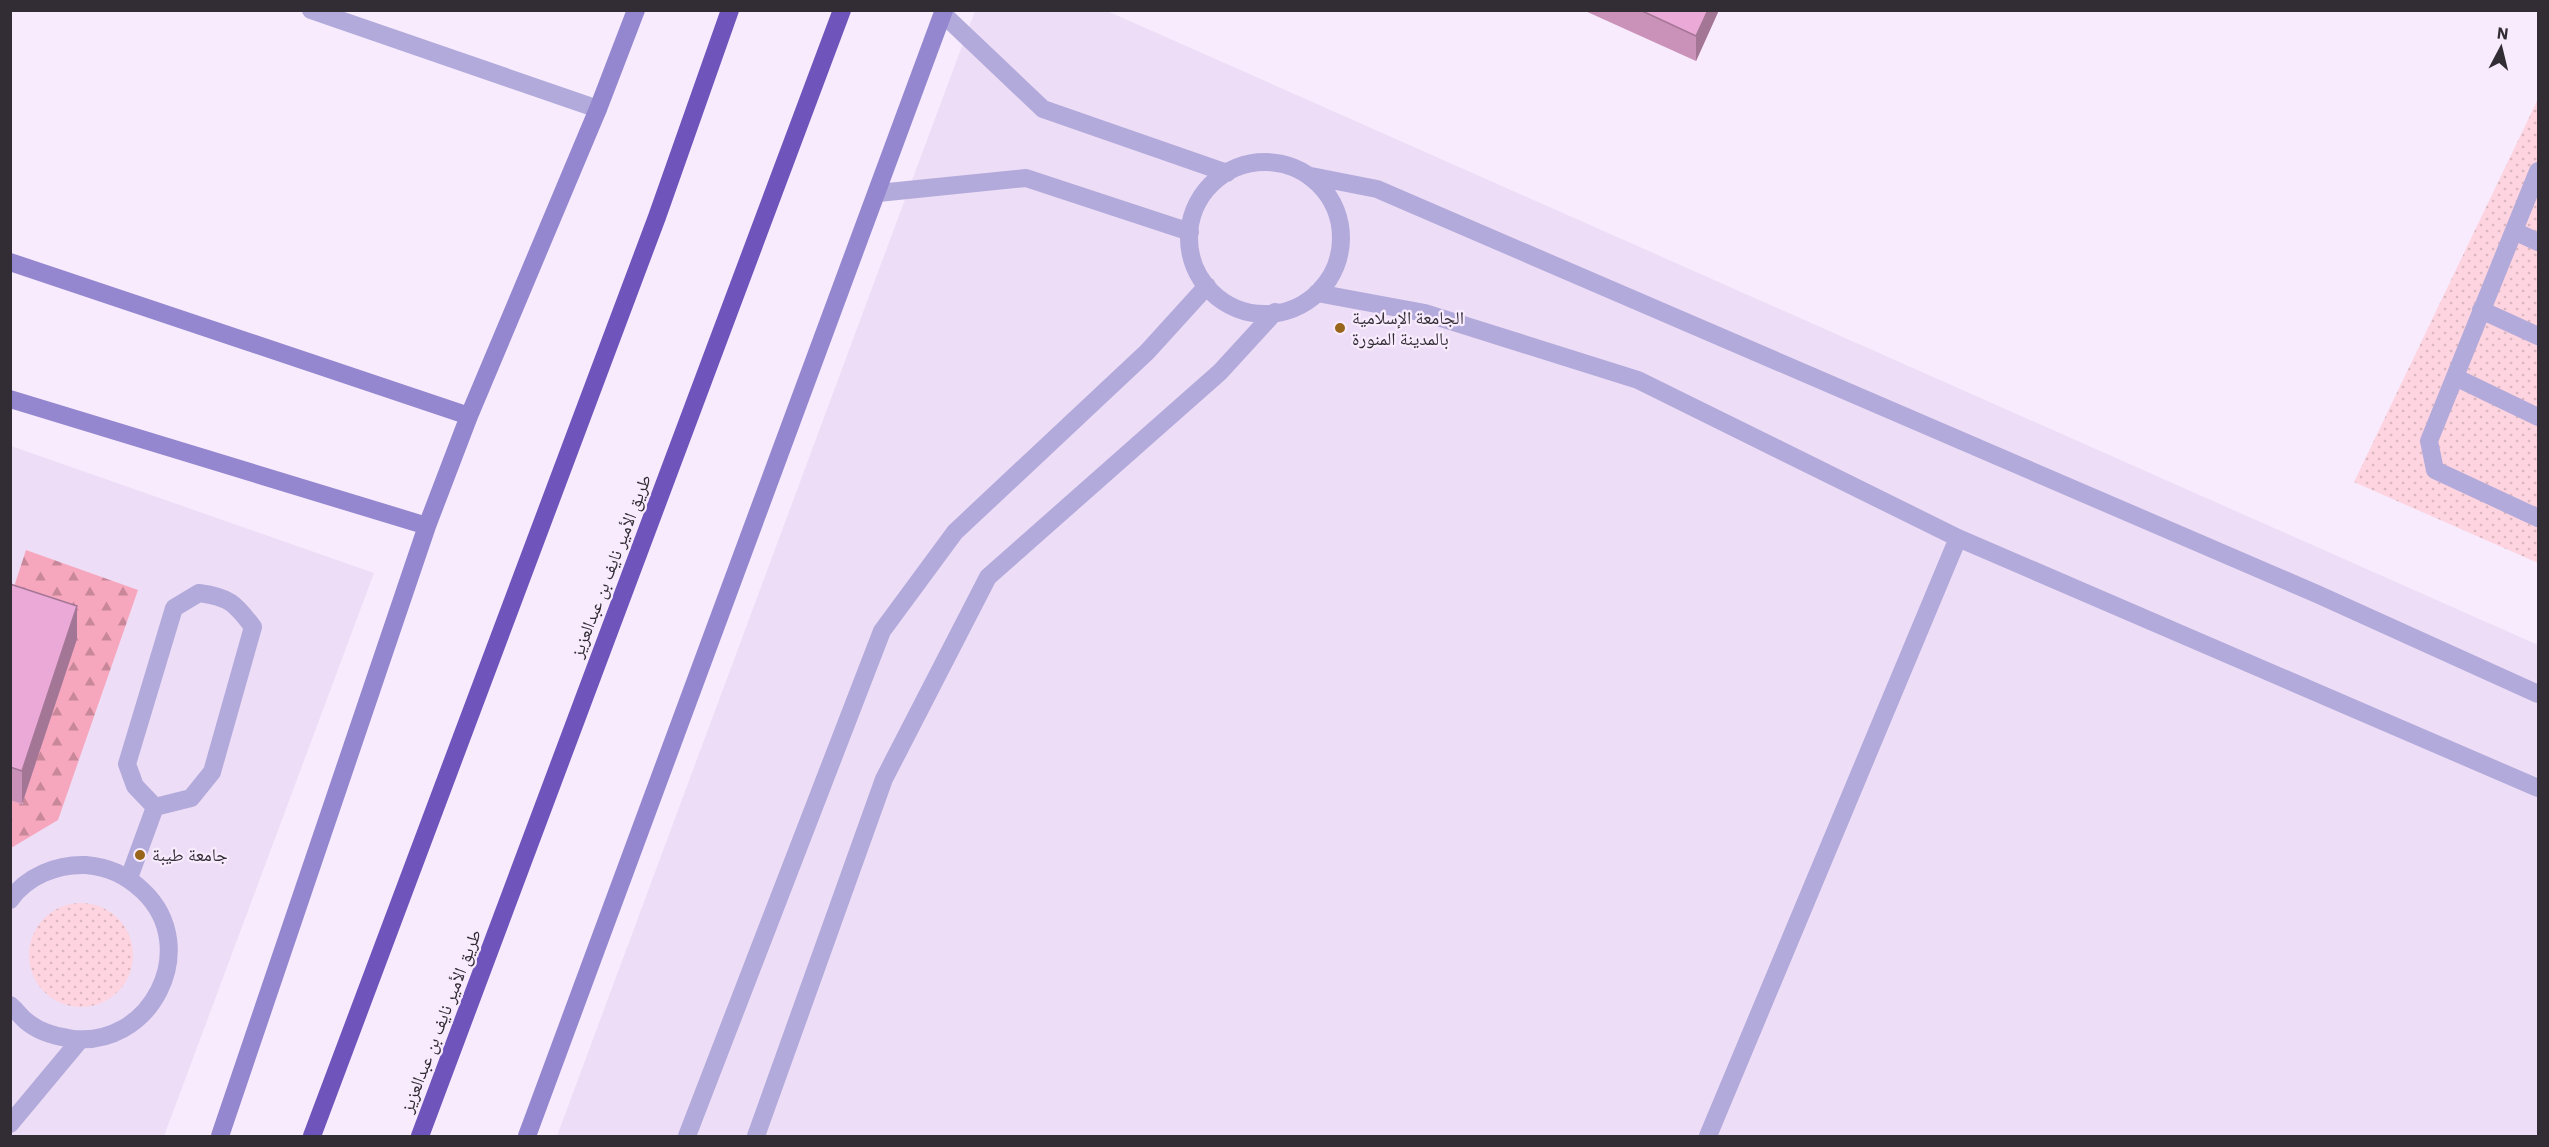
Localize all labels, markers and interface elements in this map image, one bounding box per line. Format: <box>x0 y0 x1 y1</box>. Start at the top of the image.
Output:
north arrow <box>2471 18 2531 78</box>
text: N <box>2496 22 2510 44</box>
place label: الجامعة الإسلامية بالمدينة المنورة <box>1352 306 1464 350</box>
marker: الجامعة الإسلامية بالمدينة المنورة <box>1333 321 1347 335</box>
street label: طريق الأمير نايف بن عبدالعزيز <box>565 471 656 662</box>
place label: جامعة طيبة <box>152 843 228 866</box>
marker: جامعة طيبة <box>133 848 147 862</box>
street label: طريق الأمير نايف بن عبدالعزيز <box>395 926 486 1117</box>

